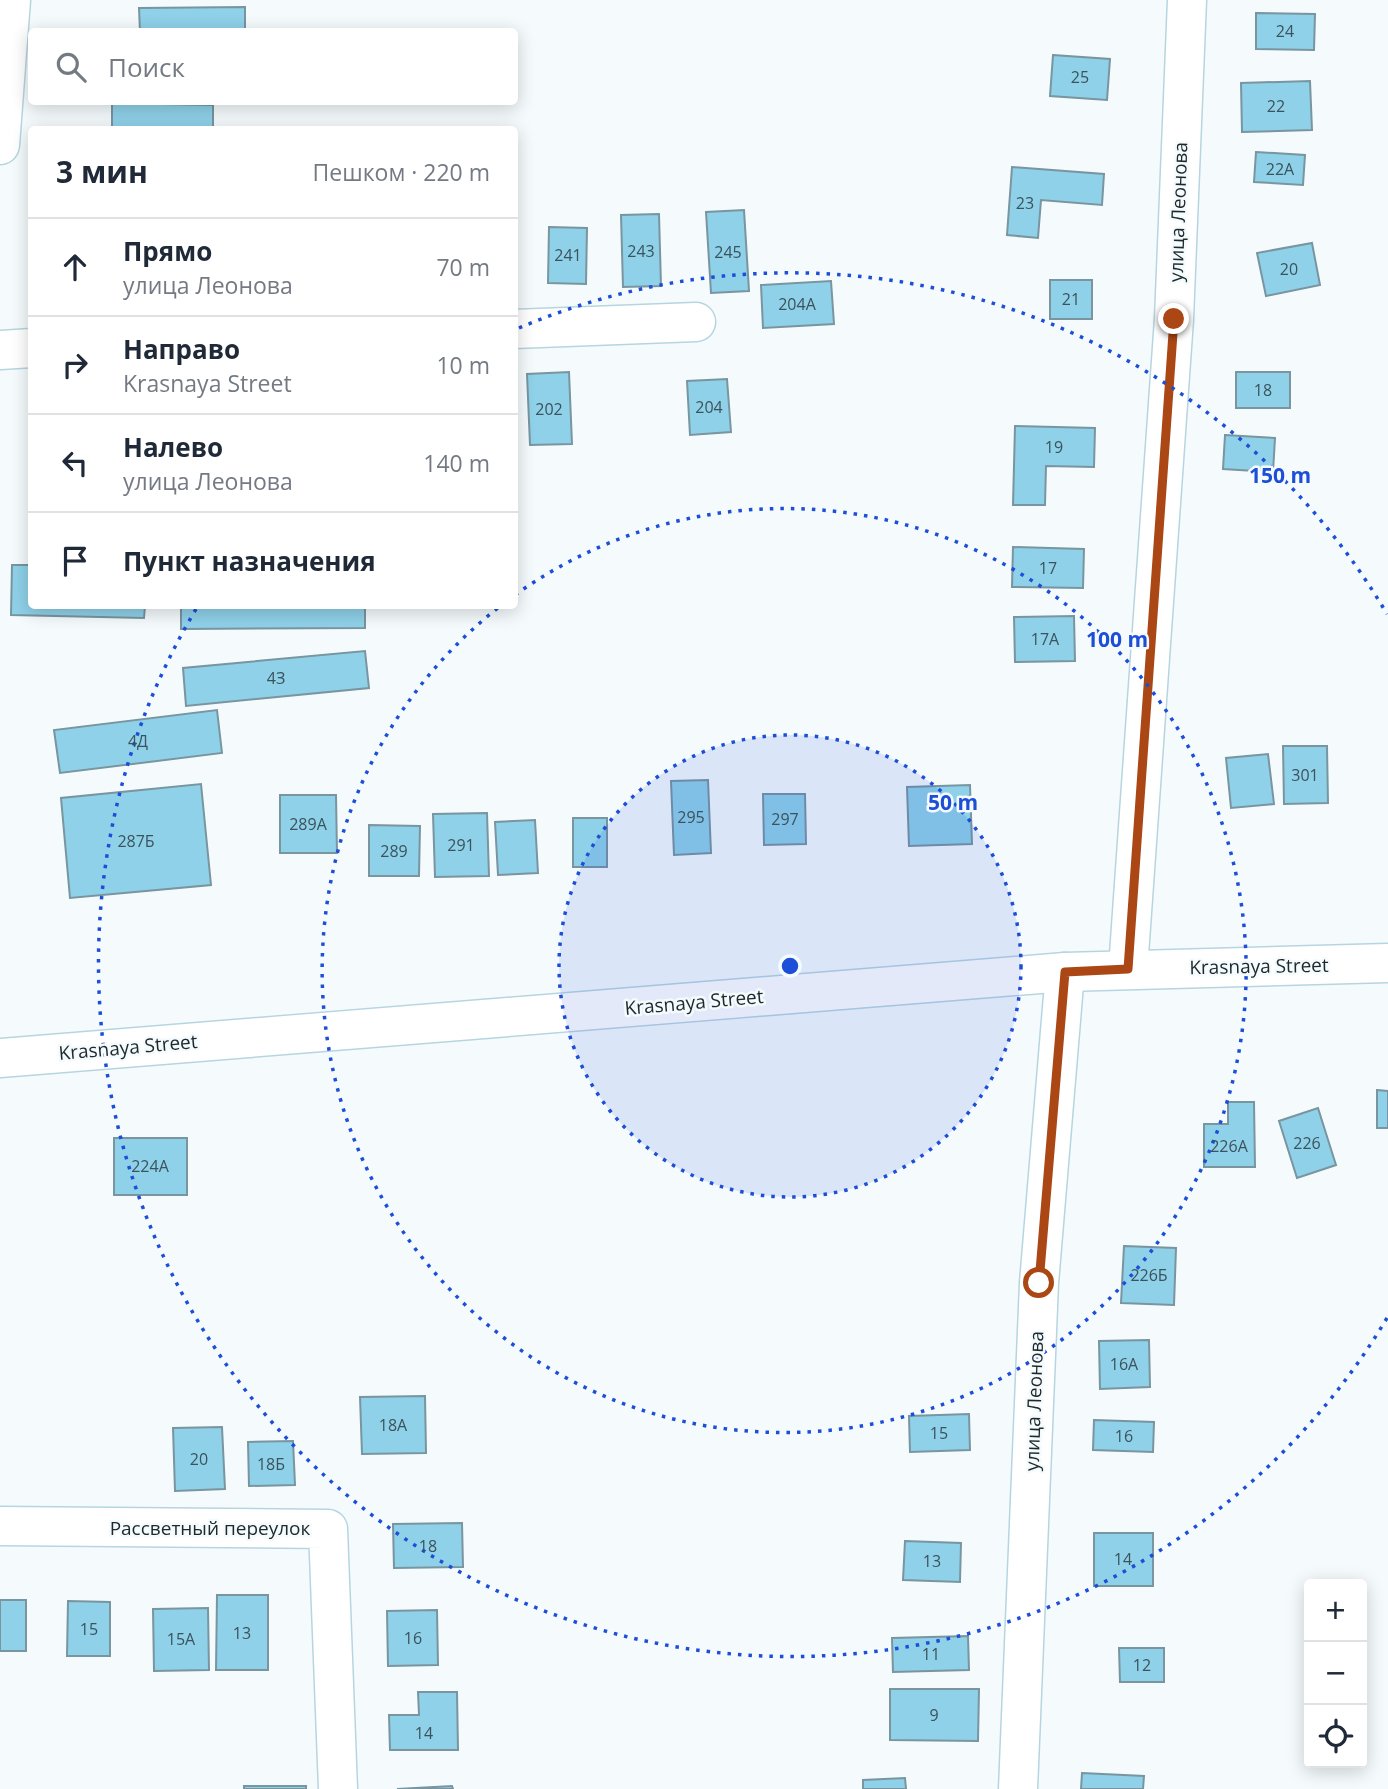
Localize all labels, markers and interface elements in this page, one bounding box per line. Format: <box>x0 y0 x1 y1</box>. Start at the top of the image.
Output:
house number: 24 <box>1276 20 1294 42</box>
search box <box>28 28 518 105</box>
icon: search <box>52 48 90 86</box>
text: Поиск <box>108 49 185 85</box>
house number: 25 <box>1071 66 1089 88</box>
house number: 22 <box>1267 95 1285 117</box>
street label: улица Леонова <box>1163 141 1193 283</box>
text: 3 мин <box>56 151 148 192</box>
text: Пешком · 220 m <box>313 156 490 188</box>
house number: 22А <box>1266 158 1295 180</box>
house number: 23 <box>1016 192 1034 214</box>
text: Прямо <box>123 233 212 269</box>
house number: 243 <box>627 240 655 262</box>
house number: 245 <box>714 241 742 263</box>
house number: 241 <box>554 244 582 266</box>
icon: ahead <box>56 248 94 286</box>
text: 70 m <box>436 251 490 283</box>
house number: 20 <box>1280 258 1298 280</box>
text: улица Леонова <box>123 269 293 301</box>
house number: 21 <box>1062 288 1080 310</box>
house number: 204А <box>778 293 817 315</box>
route end <box>1158 303 1189 334</box>
text: Направо <box>123 331 240 367</box>
icon: right <box>56 346 94 384</box>
text: 10 m <box>436 349 490 381</box>
text: Krasnaya Street <box>123 367 292 399</box>
house number: 18 <box>1254 379 1272 401</box>
house number: 204 <box>695 396 723 418</box>
house number: 202 <box>535 398 563 420</box>
text: Налево <box>123 429 223 465</box>
house number: 19 <box>1045 436 1063 458</box>
icon: left <box>56 444 94 482</box>
text: 140 m <box>423 447 490 479</box>
text: 150 m <box>1249 461 1311 489</box>
text: улица Леонова <box>123 465 293 497</box>
icon: arrive <box>56 542 94 580</box>
text: Пункт назначения <box>123 543 376 579</box>
house number: 17 <box>1039 557 1057 579</box>
text: 100 m <box>1086 625 1148 653</box>
house number: 17А <box>1031 628 1060 650</box>
house number: 4З <box>267 667 285 689</box>
house number: 4Д <box>128 730 148 752</box>
house number: 301 <box>1291 764 1319 786</box>
text: 50 m <box>928 788 978 816</box>
house number: 295 <box>677 806 705 828</box>
house number: 297 <box>771 808 799 830</box>
house number: 289А <box>289 813 328 835</box>
house number: 287Б <box>117 830 155 852</box>
house number: 291 <box>447 834 475 856</box>
house number: 289 <box>380 840 408 862</box>
street label: Krasnaya Street <box>1189 952 1329 980</box>
centre of rings <box>778 954 802 978</box>
street label: Krasnaya Street <box>623 983 765 1021</box>
street label: Krasnaya Street <box>57 1028 199 1066</box>
house number: 226 <box>1293 1132 1321 1154</box>
house number: 226А <box>1210 1135 1249 1157</box>
house number: 224А <box>131 1155 170 1177</box>
house number: 226Б <box>1130 1264 1168 1286</box>
route start <box>1023 1267 1054 1298</box>
street label: улица Леонова <box>1019 1330 1049 1472</box>
house number: 16А <box>1110 1353 1139 1375</box>
house number: 18А <box>379 1414 408 1436</box>
house number: 15 <box>930 1422 948 1444</box>
house number: 16 <box>1115 1425 1133 1447</box>
house number: 20 <box>190 1448 208 1470</box>
house number: 18Б <box>257 1453 285 1475</box>
street label: Рассветный переулок <box>110 1515 311 1541</box>
house number: 18 <box>419 1535 437 1557</box>
house number: 14 <box>1114 1548 1132 1570</box>
house number: 13 <box>923 1550 941 1572</box>
map controls <box>1304 1579 1367 1768</box>
button: + <box>1304 1579 1367 1642</box>
house number: 15 <box>80 1618 98 1640</box>
house number: 13 <box>233 1622 251 1644</box>
house number: 16 <box>404 1627 422 1649</box>
house number: 15А <box>167 1628 196 1650</box>
button: − <box>1304 1642 1367 1705</box>
house number: 11 <box>922 1643 940 1665</box>
house number: 12 <box>1133 1654 1151 1676</box>
house number: 9 <box>929 1704 939 1726</box>
button: locate <box>1304 1705 1367 1768</box>
house number: 14 <box>415 1722 433 1744</box>

